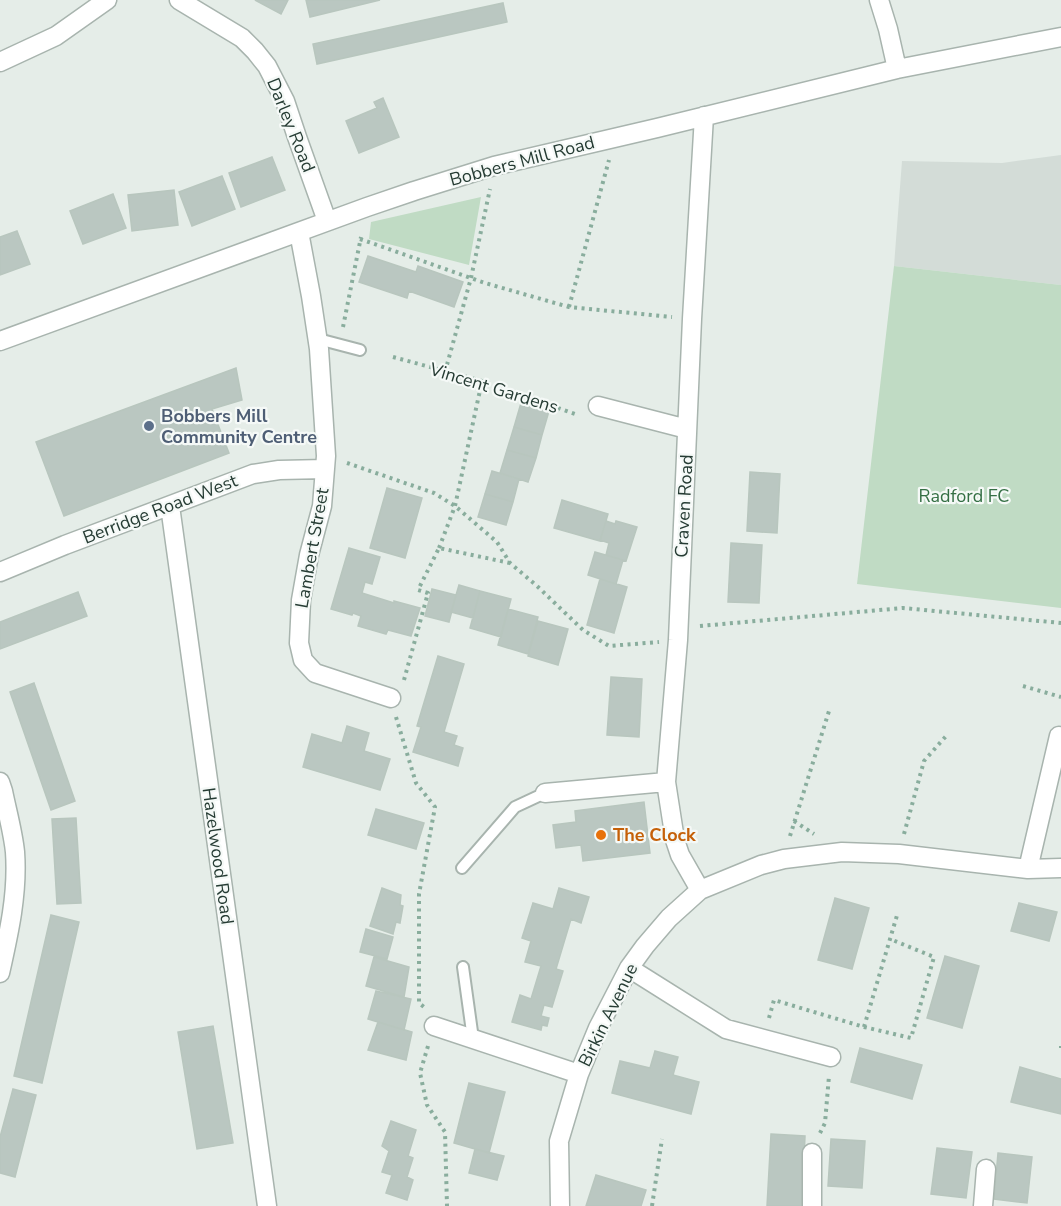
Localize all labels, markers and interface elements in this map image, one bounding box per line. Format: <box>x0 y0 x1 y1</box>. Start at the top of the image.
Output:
street label: Darley Road <box>261 74 321 176</box>
street label: Bobbers Mill Road <box>447 130 597 192</box>
street label: Vincent Gardens <box>426 357 561 419</box>
place label: Bobbers Mill Community Centre <box>161 404 317 449</box>
marker: Bobbers Mill Community Centre <box>142 419 156 433</box>
street label: Craven Road <box>669 454 699 558</box>
street label: Berridge Road West <box>79 468 241 550</box>
park label: Radford FC <box>919 484 1009 508</box>
street label: Lambert Street <box>290 485 335 610</box>
street label: Hazelwood Road <box>197 786 239 926</box>
place label: The Clock <box>613 823 696 847</box>
marker: The Clock <box>594 828 608 842</box>
street label: Birkin Avenue <box>573 959 643 1071</box>

